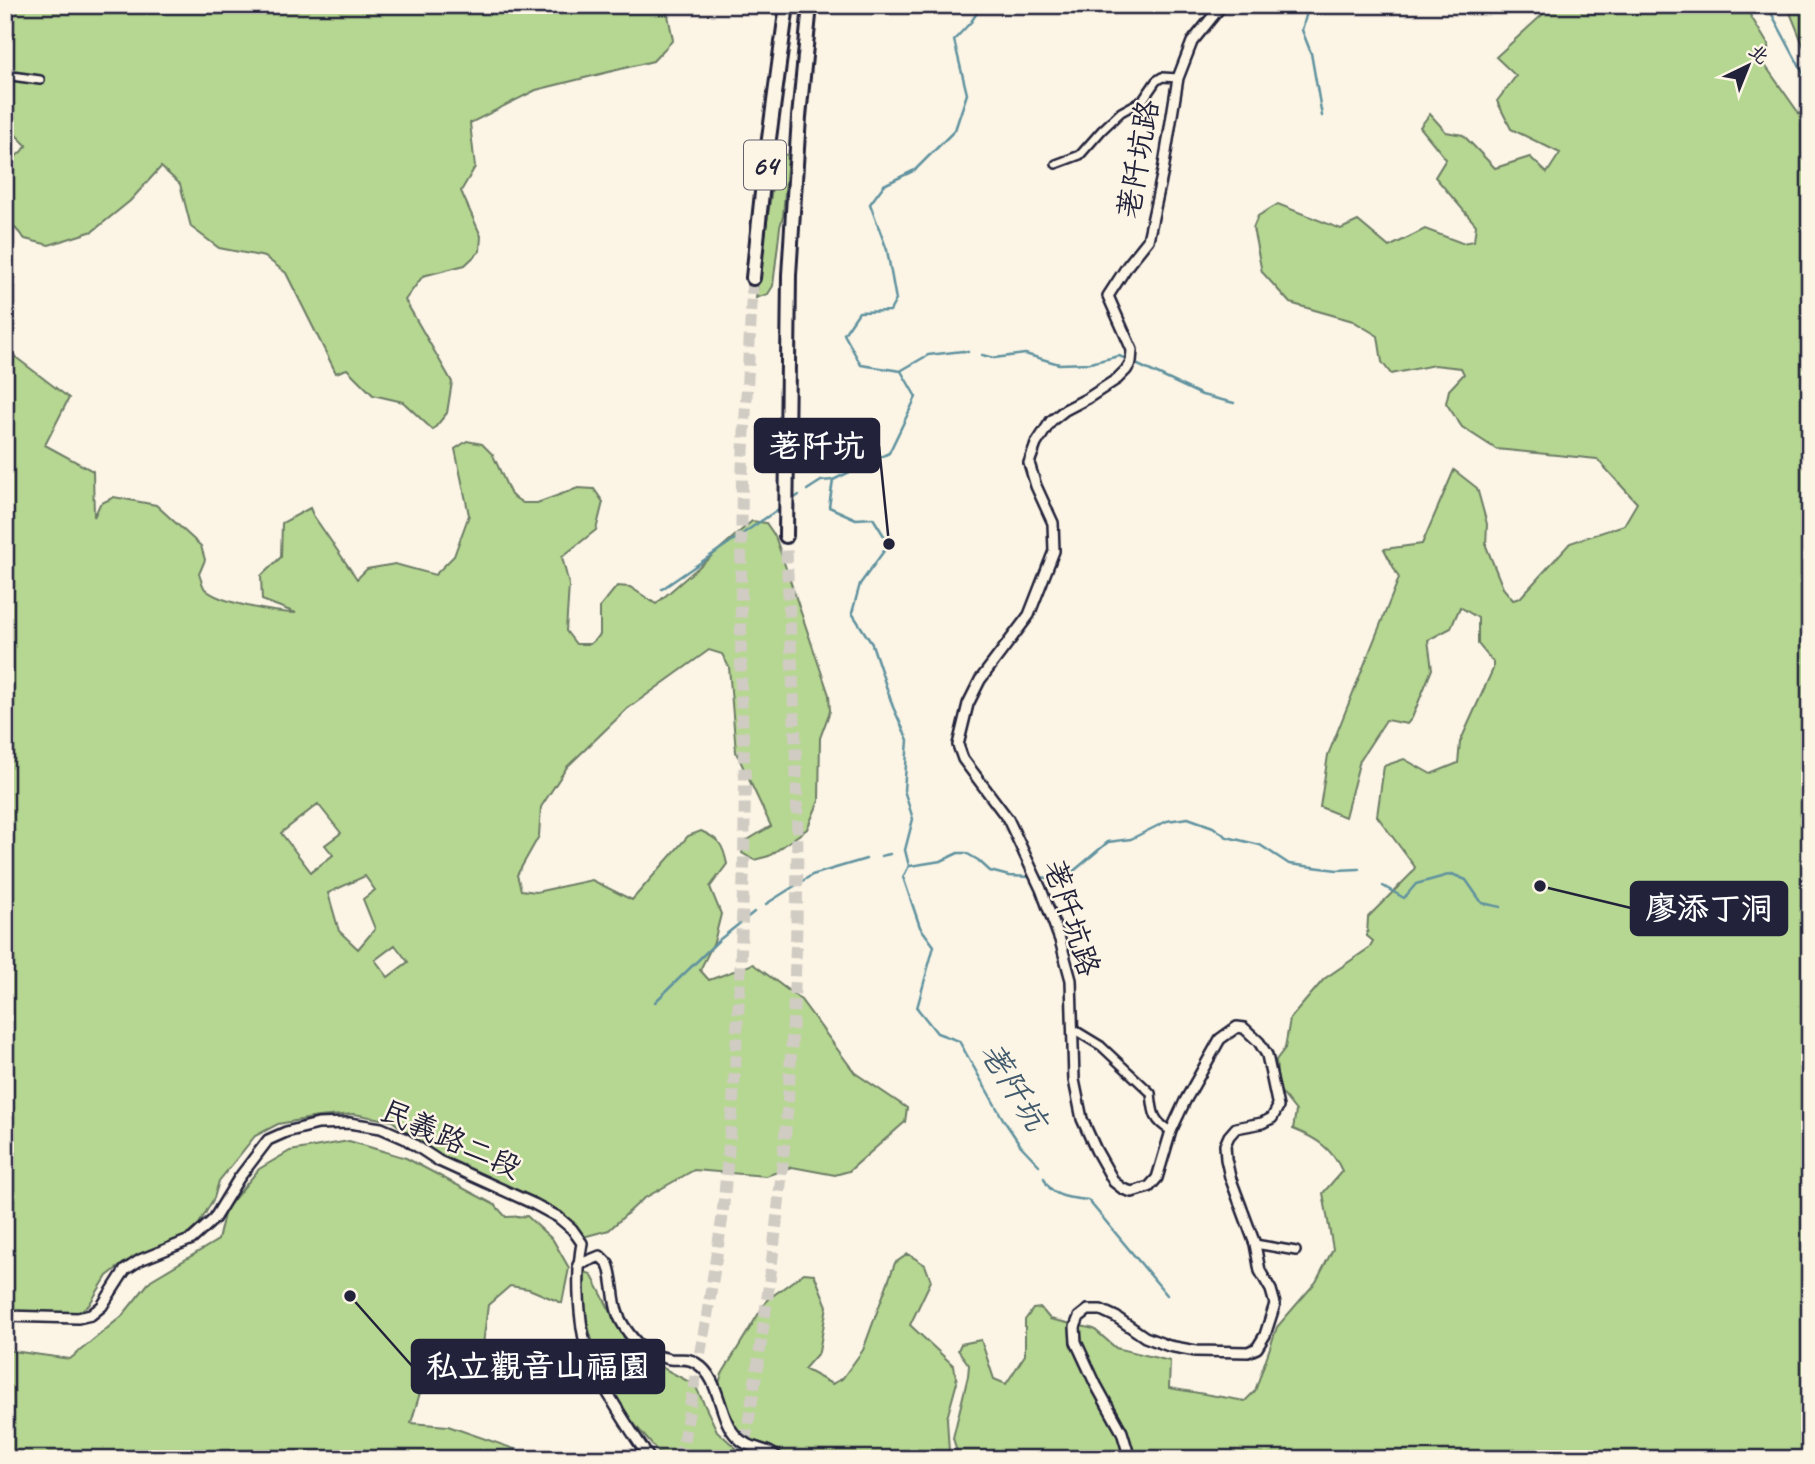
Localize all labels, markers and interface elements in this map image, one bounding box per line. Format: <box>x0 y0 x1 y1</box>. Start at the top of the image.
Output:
north arrow <box>1714 32 1784 102</box>
text: 北 <box>1744 39 1774 70</box>
street label: 荖阡坑路 <box>1109 97 1167 221</box>
road number: 64 <box>744 140 786 190</box>
callout: 荖阡坑 <box>755 419 879 472</box>
text: 荖阡坑 <box>769 426 865 467</box>
street label: 荖阡坑路 <box>1035 855 1109 981</box>
callout: 廖添丁洞 <box>1631 882 1787 935</box>
text: 廖添丁洞 <box>1645 888 1773 929</box>
water label: 荖阡坑 <box>971 1035 1058 1140</box>
street label: 民義路二段 <box>375 1091 527 1187</box>
callout: 私立觀音山福園 <box>412 1340 664 1393</box>
text: 私立觀音山福園 <box>426 1346 650 1387</box>

